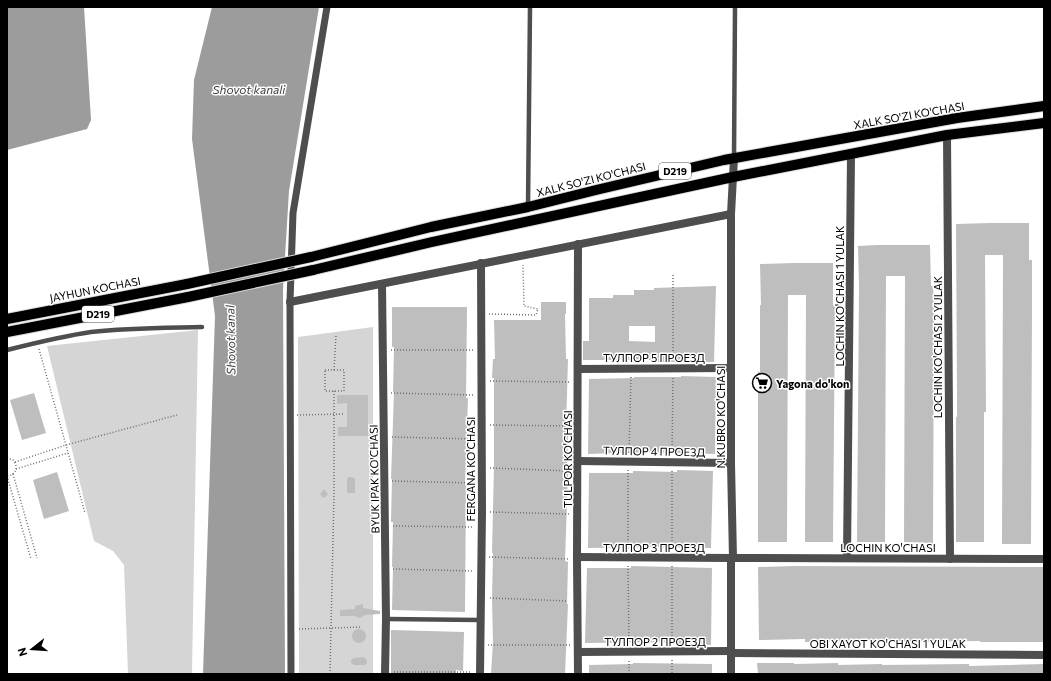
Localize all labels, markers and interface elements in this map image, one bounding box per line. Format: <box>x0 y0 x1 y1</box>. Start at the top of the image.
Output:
water label: Shovot kanali <box>213 82 286 96</box>
street label: XALK SO'ZI KO'CHASI <box>853 99 965 131</box>
street label: XALK SO'ZI KO'CHASI <box>535 159 647 199</box>
road number: D219 <box>659 163 691 179</box>
street label: LOCHIN KO'CHASI 1 YULAK <box>833 225 846 366</box>
street label: JAYHUN KOCHASI <box>48 274 142 305</box>
street label: LOCHIN KO'CHASI 2 YULAK <box>931 275 944 418</box>
water label: Shovot kanal <box>222 304 238 375</box>
road number: D219 <box>82 306 114 322</box>
street label: ТУЛПОР 5 ПРОЕЗД <box>603 351 705 364</box>
street label: N.KUBRO KO'CHASI <box>714 366 727 468</box>
supermarket icon: Yagona do'kon <box>751 372 773 394</box>
place label: Yagona do'kon <box>776 377 849 390</box>
street label: TULPOR KO'CHASI <box>561 410 574 508</box>
street label: FERGANA KO'CHASI <box>464 417 477 521</box>
street label: BYUK IPAK KO'CHASI <box>367 424 381 534</box>
street label: ТУЛПОР 4 ПРОЕЗД <box>603 444 706 458</box>
street label: ТУЛПОР 3 ПРОЕЗД <box>603 541 705 554</box>
street label: LOCHIN KO'CHASI <box>840 541 936 554</box>
north arrow <box>12 629 52 669</box>
street label: ТУЛПОР 2 ПРОЕЗД <box>604 635 706 648</box>
street label: OBI XAYOT KO'CHASI 1 YULAK <box>810 637 967 650</box>
text: N <box>15 646 29 658</box>

